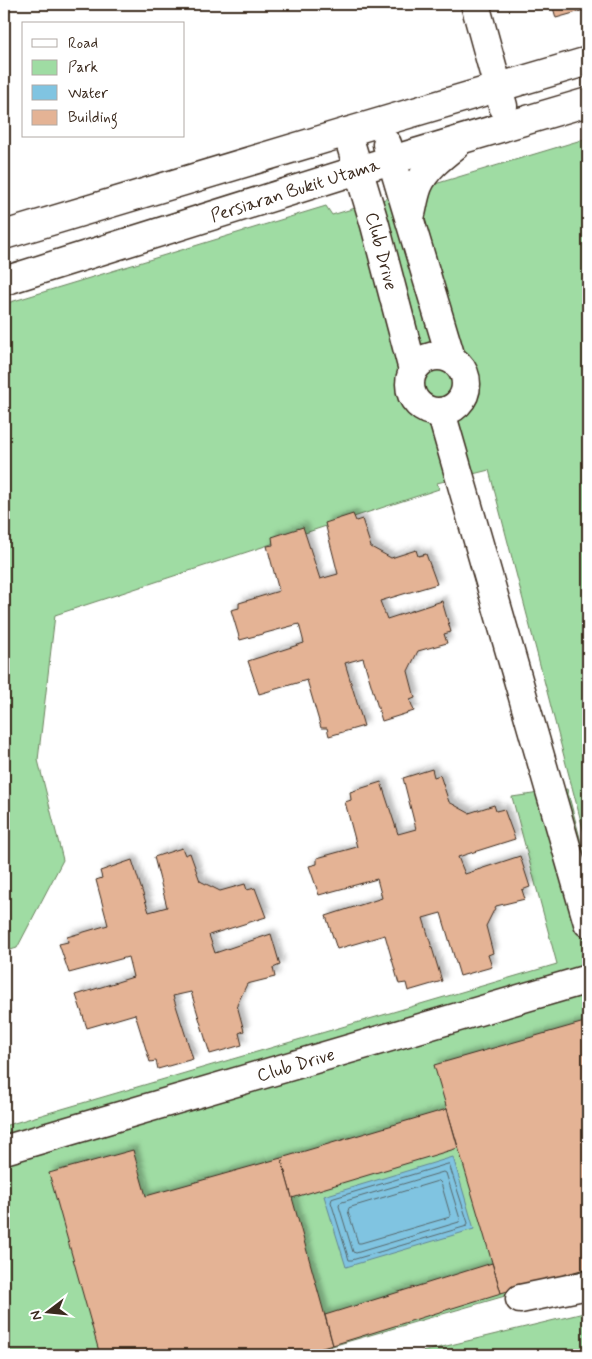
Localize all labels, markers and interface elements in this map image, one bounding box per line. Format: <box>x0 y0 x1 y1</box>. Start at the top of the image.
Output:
legend <box>22 22 185 138</box>
text: Road <box>68 34 98 54</box>
text: Park <box>68 58 98 78</box>
text: Water <box>68 84 108 104</box>
text: Building <box>68 108 118 129</box>
street label: Persiaran Bukit Utama <box>208 153 383 229</box>
street label: Club Drive <box>359 209 403 293</box>
street label: Club Drive <box>254 1043 338 1088</box>
north arrow <box>22 1286 72 1336</box>
text: N <box>27 1308 46 1322</box>

